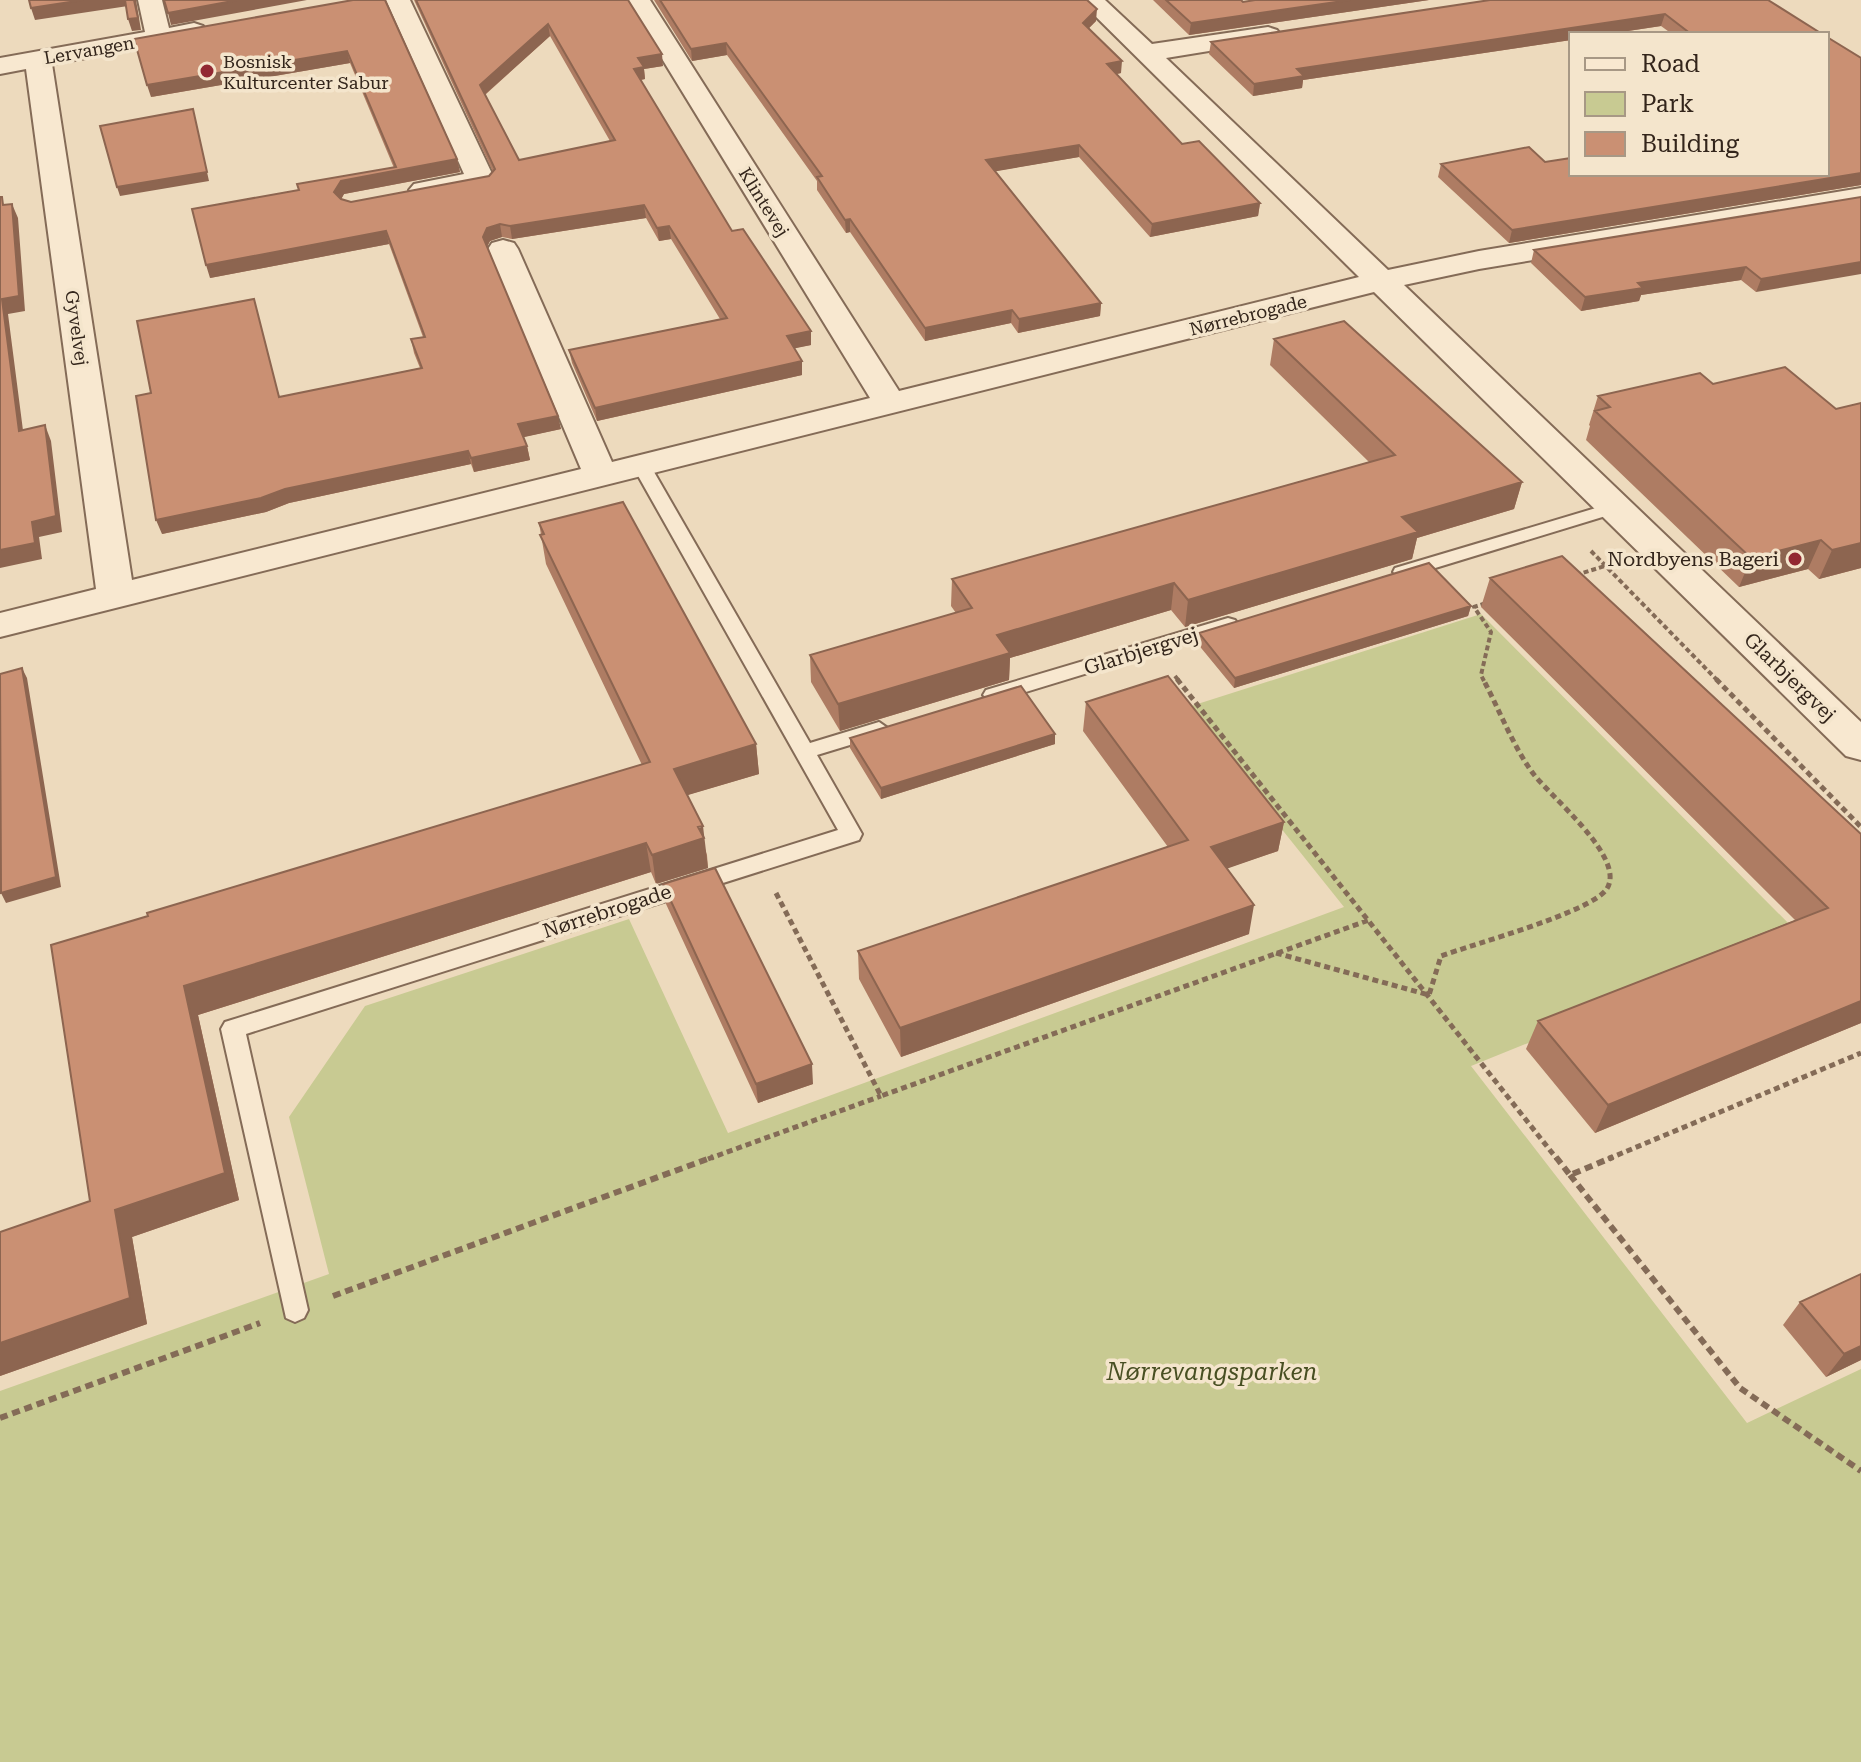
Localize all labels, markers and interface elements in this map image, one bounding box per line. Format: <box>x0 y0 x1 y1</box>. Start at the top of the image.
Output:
street label: Lervangen <box>42 32 136 68</box>
legend <box>1569 32 1829 176</box>
text: Road <box>1641 50 1700 78</box>
place label: Bosnisk Kulturcenter Sabur <box>223 51 389 93</box>
marker: Bosnisk Kulturcenter Sabur <box>198 62 216 80</box>
text: Park <box>1641 90 1694 118</box>
text: Building <box>1641 130 1739 158</box>
street label: Klintevej <box>735 164 793 240</box>
street label: Gyvelvej <box>61 289 93 367</box>
street label: Nørrebrogade <box>1187 290 1309 340</box>
place label: Nordbyens Bageri <box>1607 547 1779 571</box>
marker: Nordbyens Bageri <box>1786 550 1804 568</box>
street label: Glarbjergvej <box>1081 622 1201 680</box>
street label: Glarbjergvej <box>1739 627 1841 727</box>
street label: Nørrebrogade <box>540 879 674 943</box>
park label: Nørrevangsparken <box>1106 1358 1317 1386</box>

